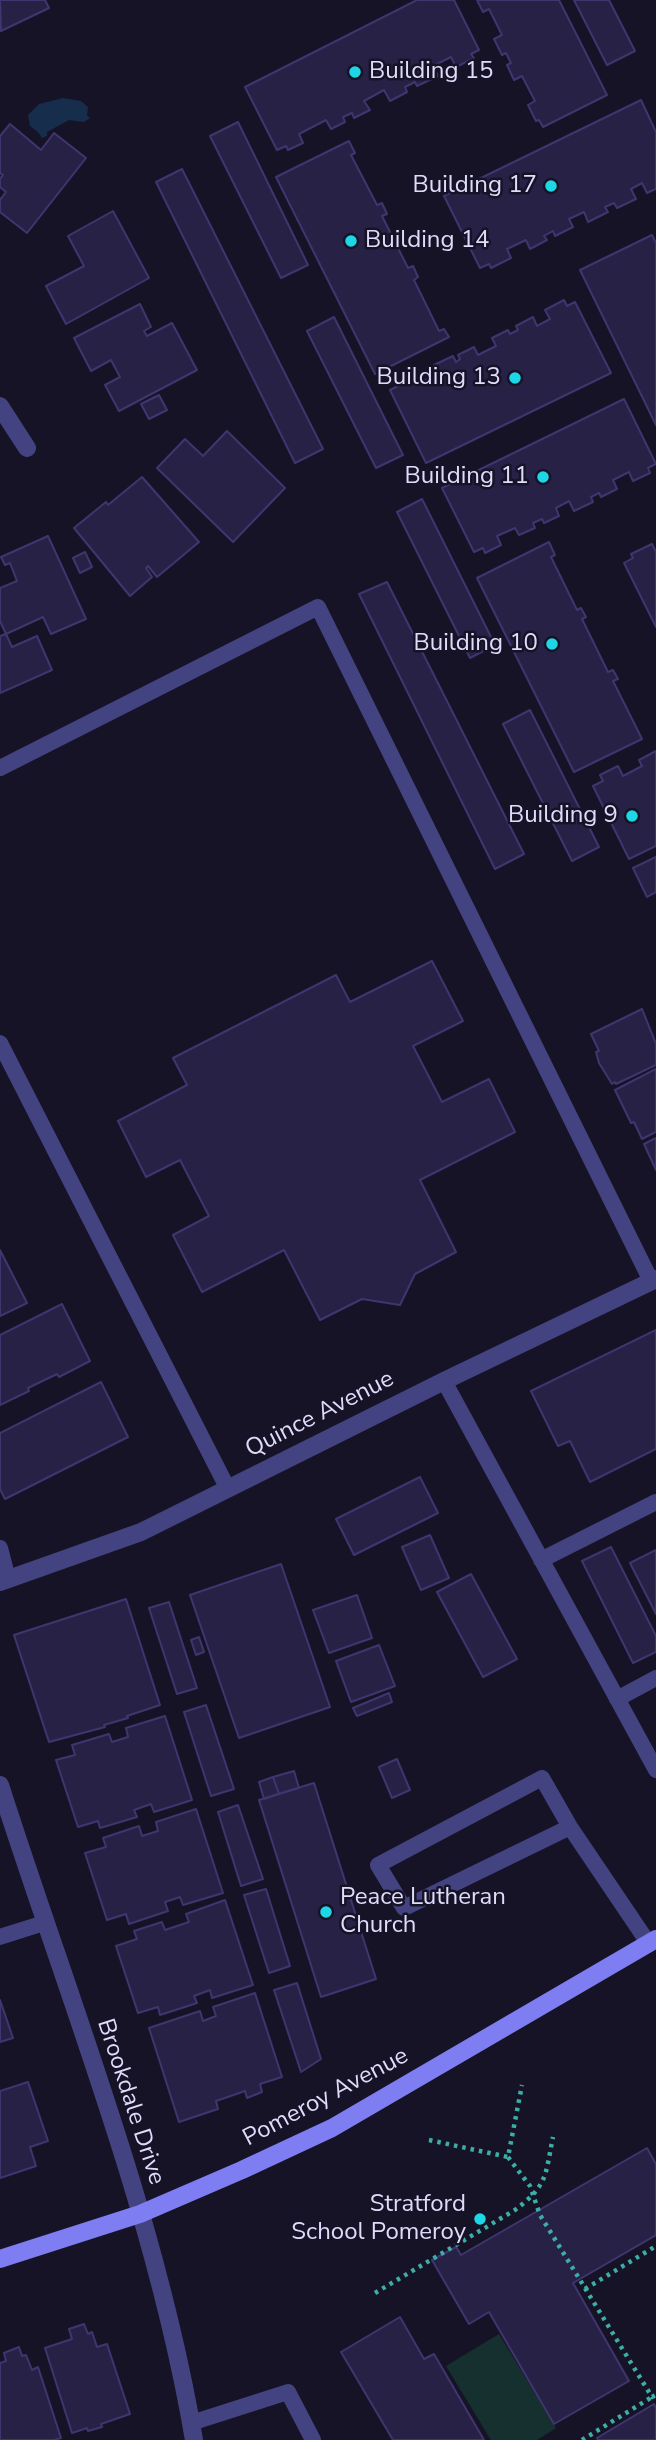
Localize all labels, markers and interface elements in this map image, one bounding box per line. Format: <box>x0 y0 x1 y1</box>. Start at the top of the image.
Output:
place label: Building 15 <box>369 58 493 86</box>
marker: Building 15 <box>347 64 363 80</box>
place label: Building 17 <box>413 172 537 200</box>
marker: Building 17 <box>543 178 559 194</box>
place label: Building 14 <box>365 227 489 255</box>
marker: Building 14 <box>343 233 359 249</box>
place label: Building 13 <box>377 364 501 392</box>
marker: Building 13 <box>507 370 523 386</box>
place label: Building 11 <box>405 463 529 491</box>
marker: Building 11 <box>535 469 551 485</box>
place label: Building 10 <box>414 630 538 658</box>
marker: Building 10 <box>544 636 560 652</box>
place label: Building 9 <box>508 802 618 830</box>
marker: Building 9 <box>624 808 640 824</box>
street label: Quince Avenue <box>241 1365 399 1465</box>
place label: Peace Lutheran Church <box>340 1884 506 1940</box>
marker: Peace Lutheran Church <box>318 1904 334 1920</box>
street label: Brookdale Drive <box>90 2015 170 2189</box>
street label: Pomeroy Avenue <box>238 2042 414 2154</box>
place label: Stratford School Pomeroy <box>291 2191 466 2247</box>
marker: Stratford School Pomeroy <box>472 2211 488 2227</box>

